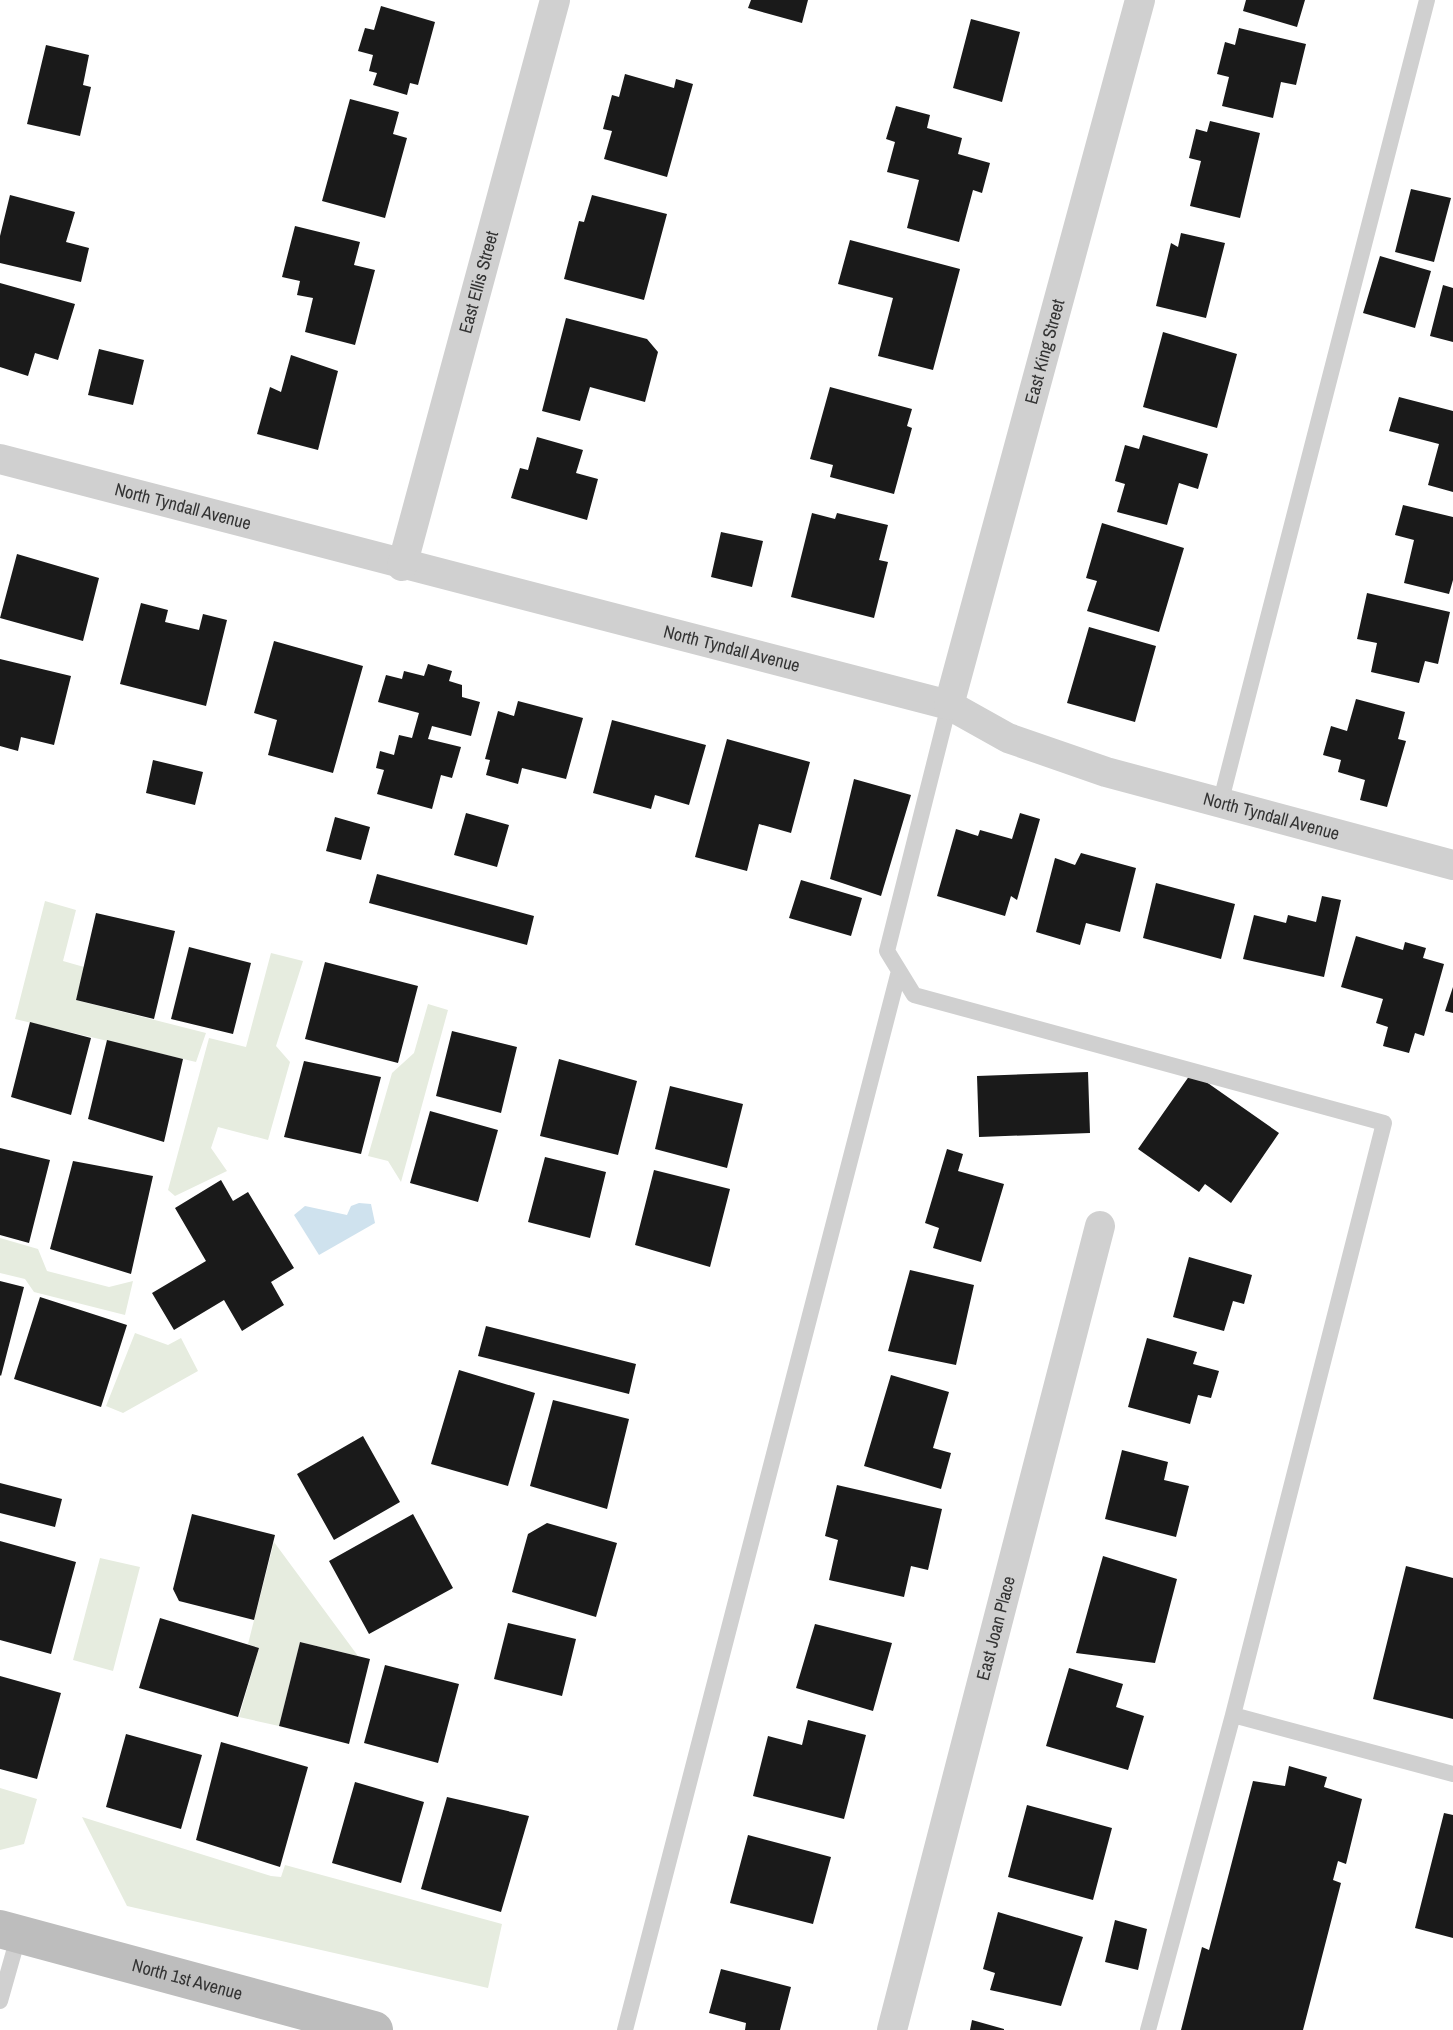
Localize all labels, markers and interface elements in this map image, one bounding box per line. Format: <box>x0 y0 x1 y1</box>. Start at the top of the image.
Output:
street label: East Ellis Street <box>452 228 504 336</box>
street label: East King Street <box>1018 296 1070 407</box>
street label: North Tyndall Avenue <box>112 476 254 536</box>
street label: North Tyndall Avenue <box>661 619 803 678</box>
street label: North Tyndall Avenue <box>1201 786 1342 846</box>
street label: East Joan Place <box>970 1573 1021 1683</box>
street label: North 1st Avenue <box>130 1952 245 2006</box>

